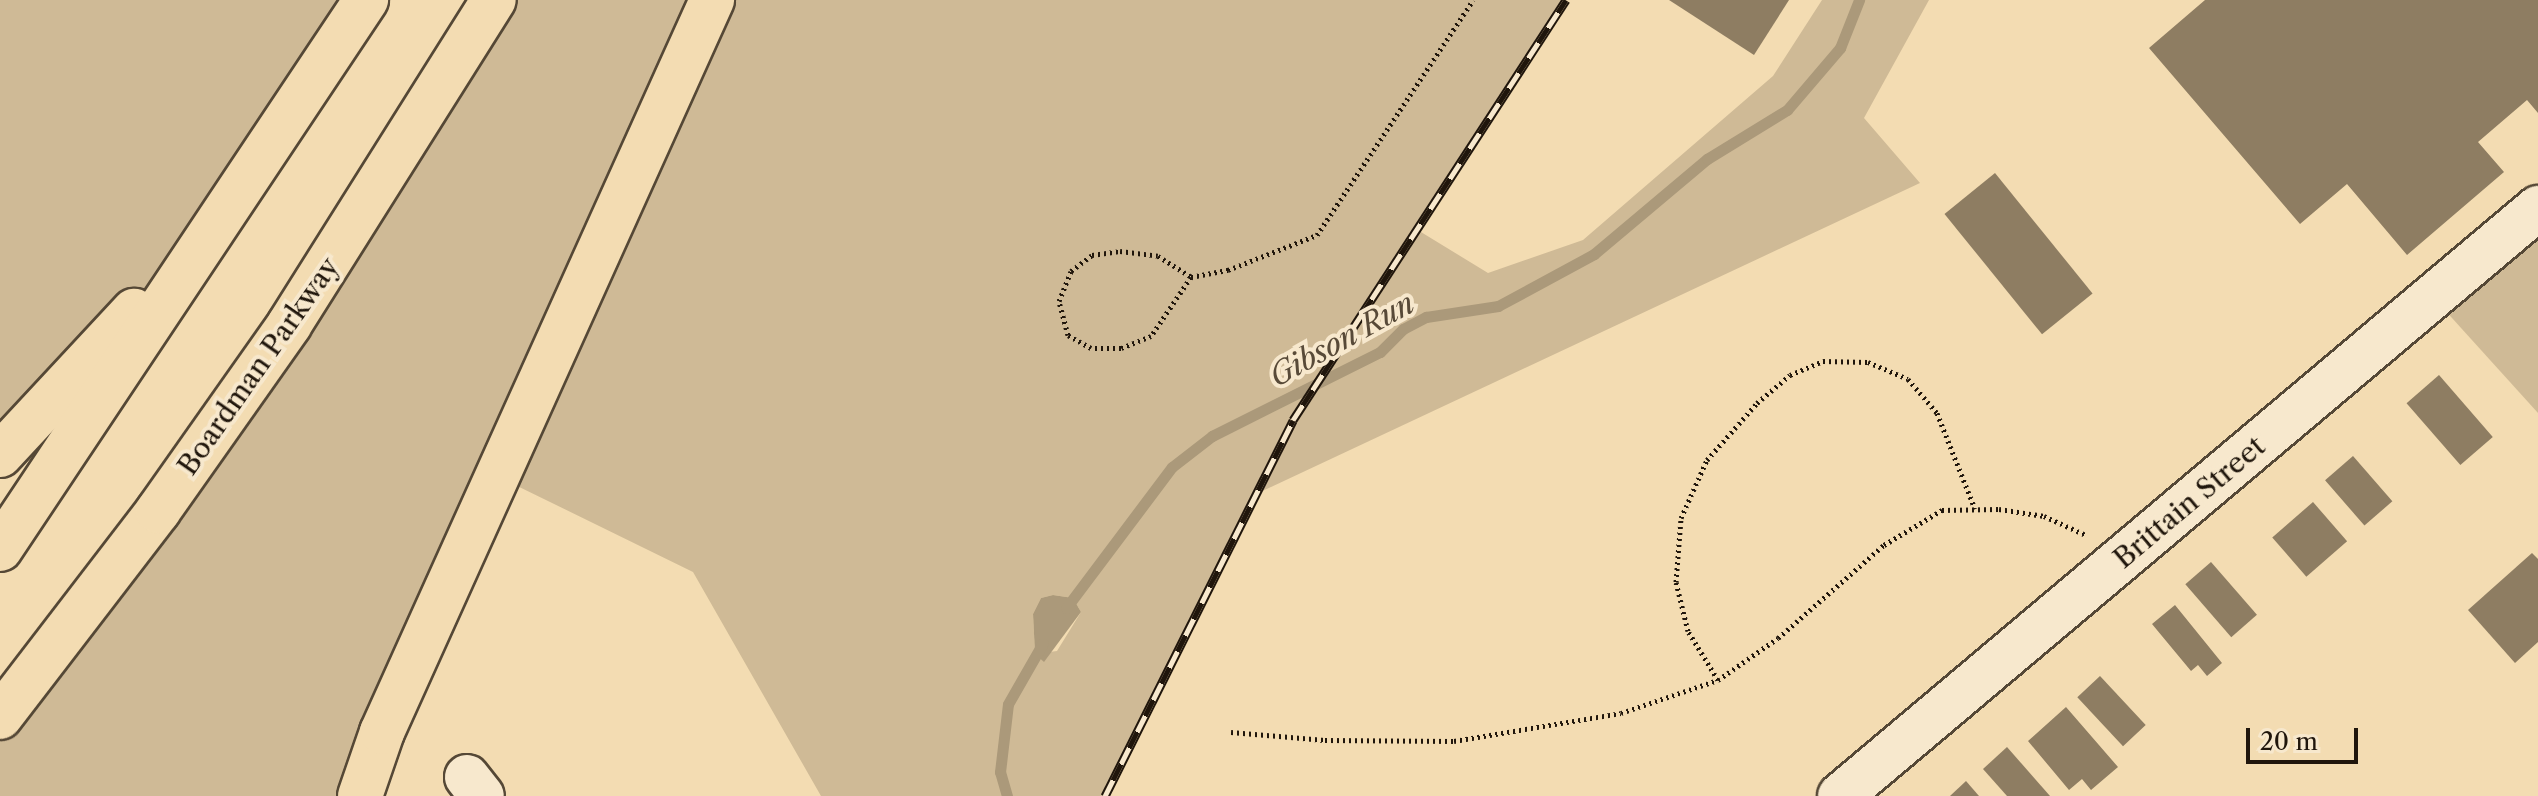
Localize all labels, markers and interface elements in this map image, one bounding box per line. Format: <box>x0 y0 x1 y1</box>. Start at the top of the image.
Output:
street label: Boardman Parkway <box>170 251 346 481</box>
water label: Gibson Run <box>1263 285 1421 395</box>
street label: Brittain Street <box>2106 429 2272 575</box>
scale bar <box>2250 712 2362 762</box>
text: 20 m <box>2260 727 2318 756</box>

